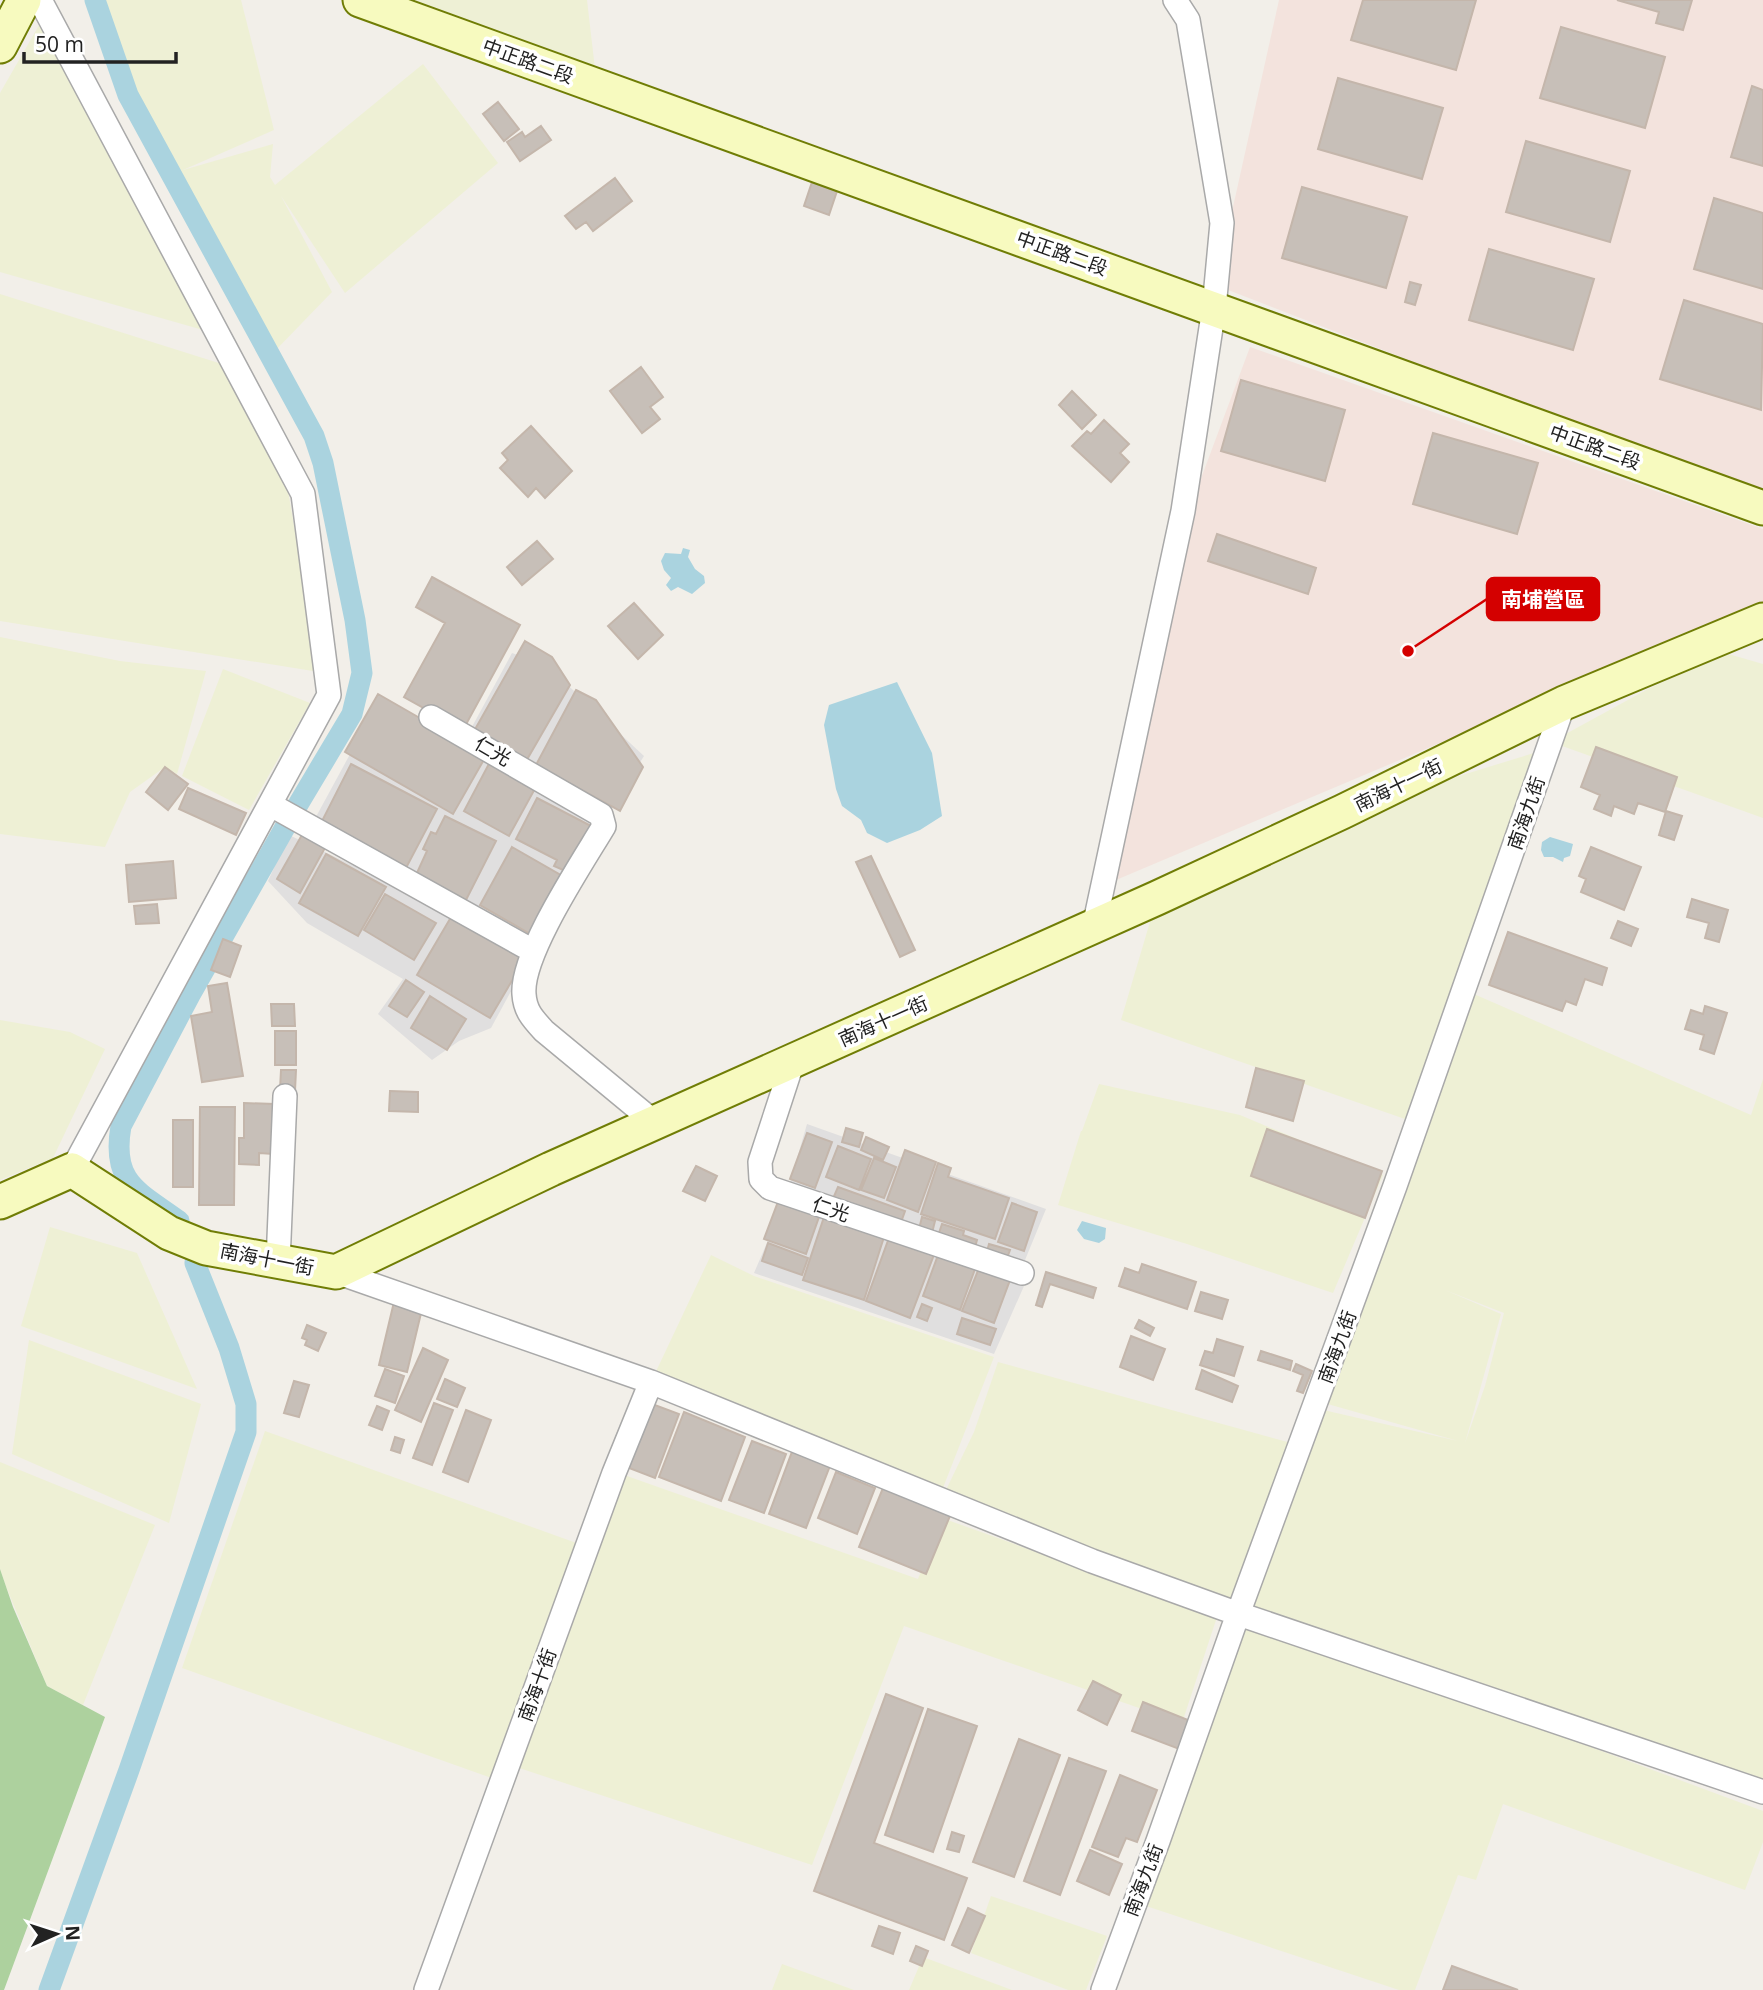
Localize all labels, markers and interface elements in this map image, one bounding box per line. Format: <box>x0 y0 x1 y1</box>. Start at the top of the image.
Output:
scale bar <box>24 21 177 65</box>
text: 50 m <box>35 30 84 58</box>
street label: 中正路二段 <box>479 33 577 89</box>
street label: 中正路二段 <box>1013 225 1111 281</box>
street label: 中正路二段 <box>1546 419 1644 475</box>
callout: 南埔營區 <box>1487 578 1599 620</box>
text: 南埔營區 <box>1501 585 1585 613</box>
street label: 仁光 <box>470 730 516 772</box>
street label: 南海十一街 <box>1350 752 1446 818</box>
street label: 南海九街 <box>1501 773 1551 853</box>
street label: 南海十一街 <box>834 990 932 1052</box>
street label: 仁光 <box>809 1191 853 1227</box>
street label: 南海十一街 <box>218 1237 316 1281</box>
street label: 南海九街 <box>1312 1307 1362 1387</box>
street label: 南海十街 <box>512 1645 562 1725</box>
street label: 南海九街 <box>1117 1840 1169 1920</box>
north arrow <box>21 1899 91 1969</box>
text: N <box>60 1925 86 1942</box>

